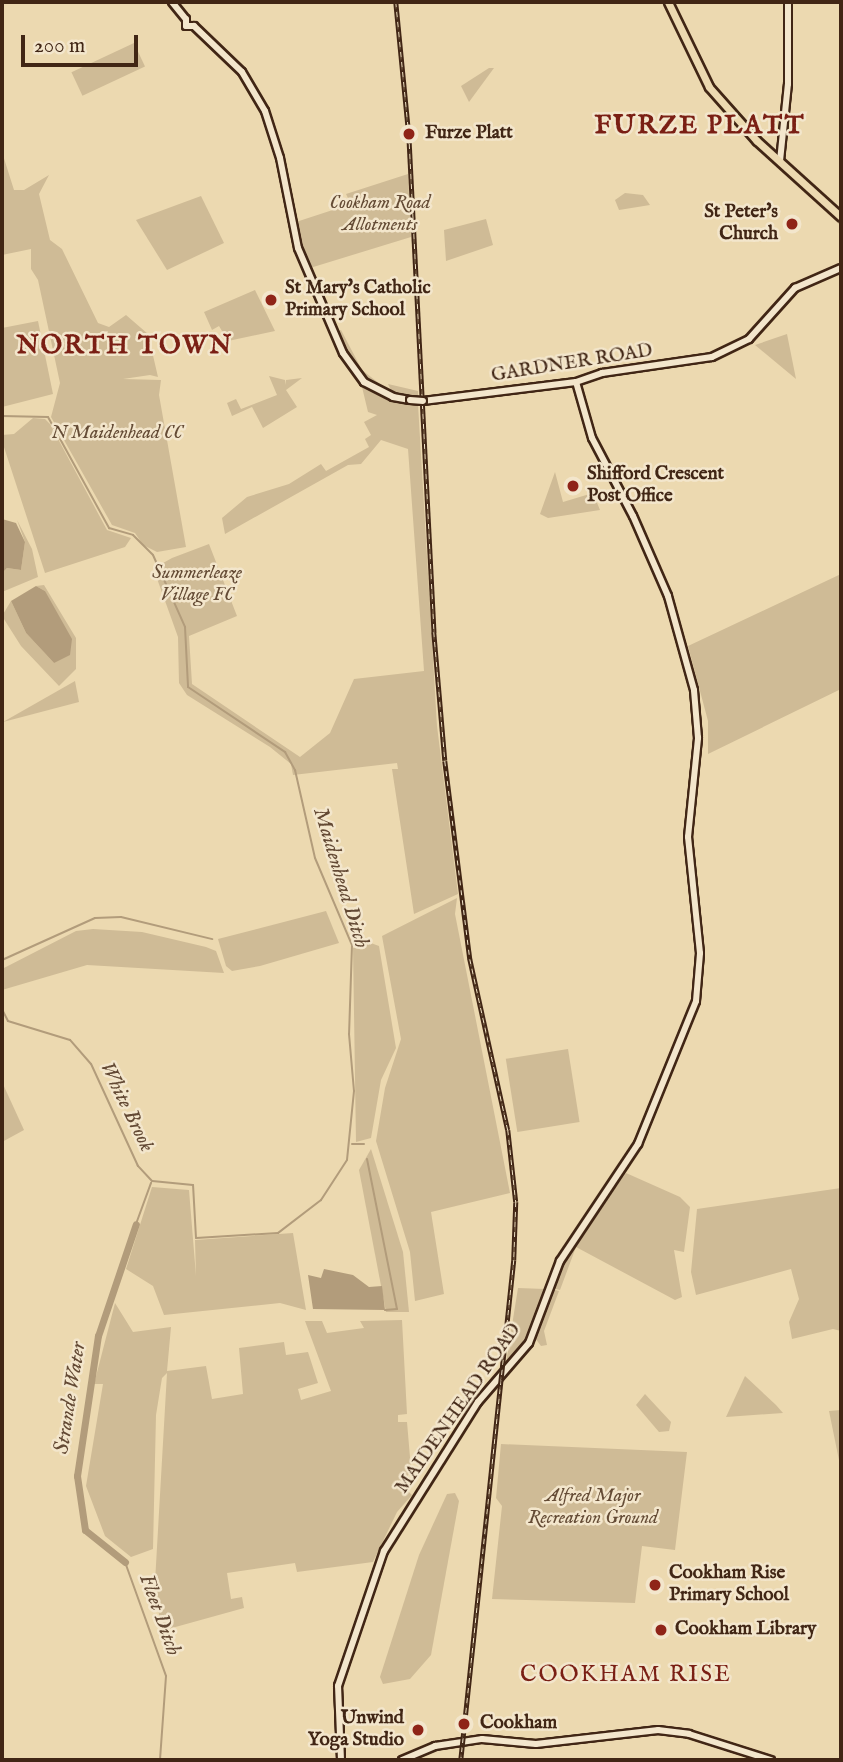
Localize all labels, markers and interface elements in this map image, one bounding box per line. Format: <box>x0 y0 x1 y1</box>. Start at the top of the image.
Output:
scale bar <box>24 21 142 65</box>
text: 200 m <box>34 33 85 60</box>
district label: FURZE PLATT <box>596 110 804 142</box>
place label: Furze Platt <box>425 123 513 145</box>
marker: Furze Platt <box>399 124 419 144</box>
park label: Cookham Road Allotments <box>329 193 431 237</box>
place label: St Peter's Church <box>704 202 778 246</box>
marker: St Peter's Church <box>784 216 800 232</box>
place label: St Mary's Catholic Primary School <box>285 278 431 322</box>
marker: St Mary's Catholic Primary School <box>263 292 279 308</box>
district label: NORTH TOWN <box>18 330 232 362</box>
street label: GARDNER ROAD <box>490 340 654 388</box>
park label: N Maidenhead CC <box>51 423 183 445</box>
place label: Shifford Crescent Post Office <box>587 464 724 508</box>
marker: Shifford Crescent Post Office <box>565 478 581 494</box>
park label: Summerleaze Village FC <box>152 563 242 607</box>
water label: Maidenhead Ditch <box>307 805 373 951</box>
water label: White Brook <box>93 1058 159 1156</box>
street label: MAIDENHEAD ROAD <box>392 1319 526 1499</box>
water label: Strande Water <box>50 1340 92 1456</box>
park label: Alfred Major Recreation Ground <box>528 1486 658 1530</box>
place label: Cookham Rise Primary School <box>669 1563 789 1607</box>
water label: Fleet Ditch <box>133 1571 185 1659</box>
marker: Cookham Rise Primary School <box>647 1577 663 1593</box>
place label: Cookham Library <box>675 1619 816 1641</box>
marker: Cookham Library <box>653 1622 669 1638</box>
district label: COOKHAM RISE <box>522 1661 730 1689</box>
place label: Unwind Yoga Studio <box>308 1708 404 1752</box>
place label: Cookham <box>480 1713 557 1735</box>
marker: Cookham <box>454 1714 474 1734</box>
marker: Unwind Yoga Studio <box>410 1722 426 1738</box>

